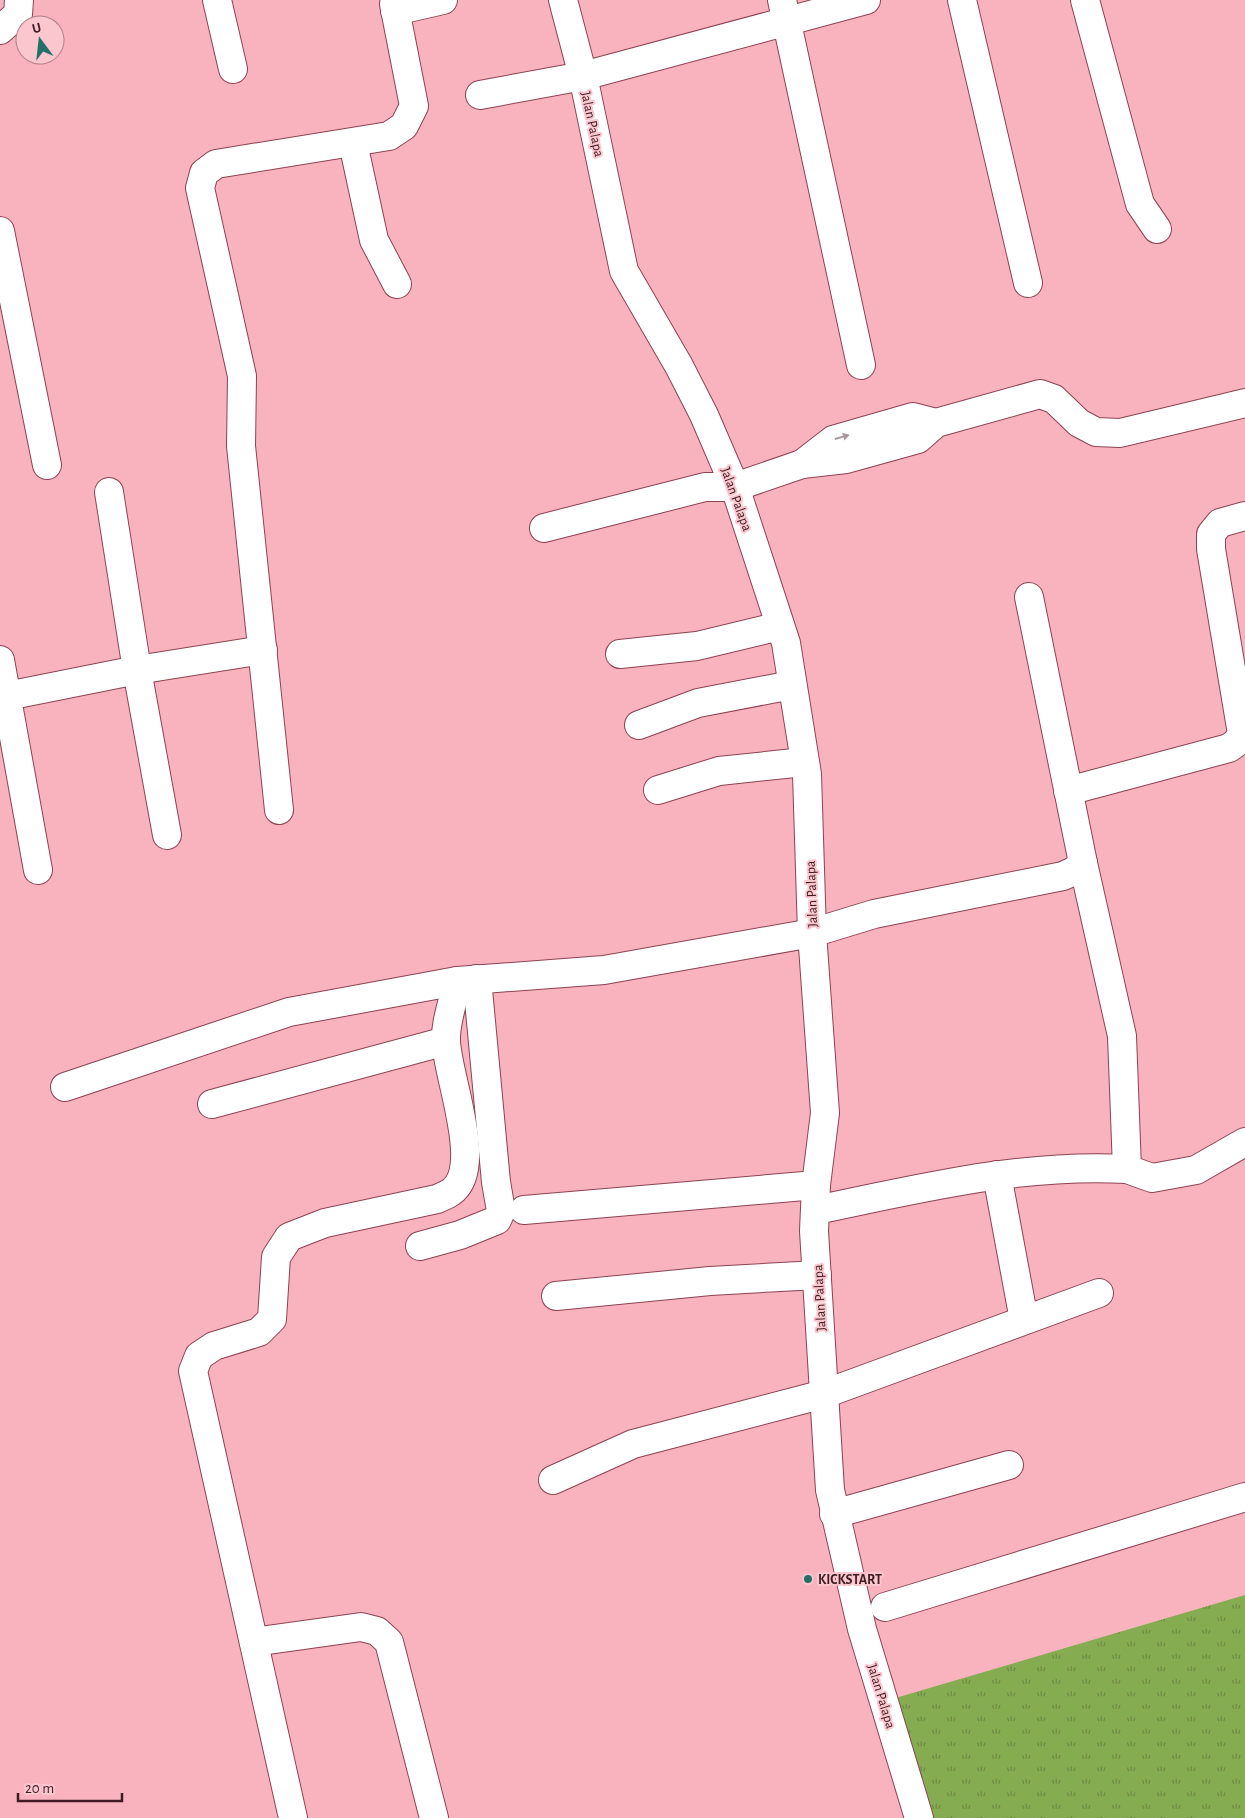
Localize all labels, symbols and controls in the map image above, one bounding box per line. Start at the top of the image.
north arrow [15,15,65,65]
text: U [31,20,43,36]
street label: Jalan Palapa [578,90,606,159]
one-way arrow [835,433,850,441]
street label: Jalan Palapa [718,466,754,534]
street label: Jalan Palapa [804,860,820,928]
street label: Jalan Palapa [811,1264,829,1332]
marker: KICKSTART [802,1573,814,1585]
place label: KICKSTART [818,1573,882,1587]
street label: Jalan Palapa [865,1662,898,1731]
scale bar [18,1770,121,1802]
text: 20 m [25,1781,54,1796]

